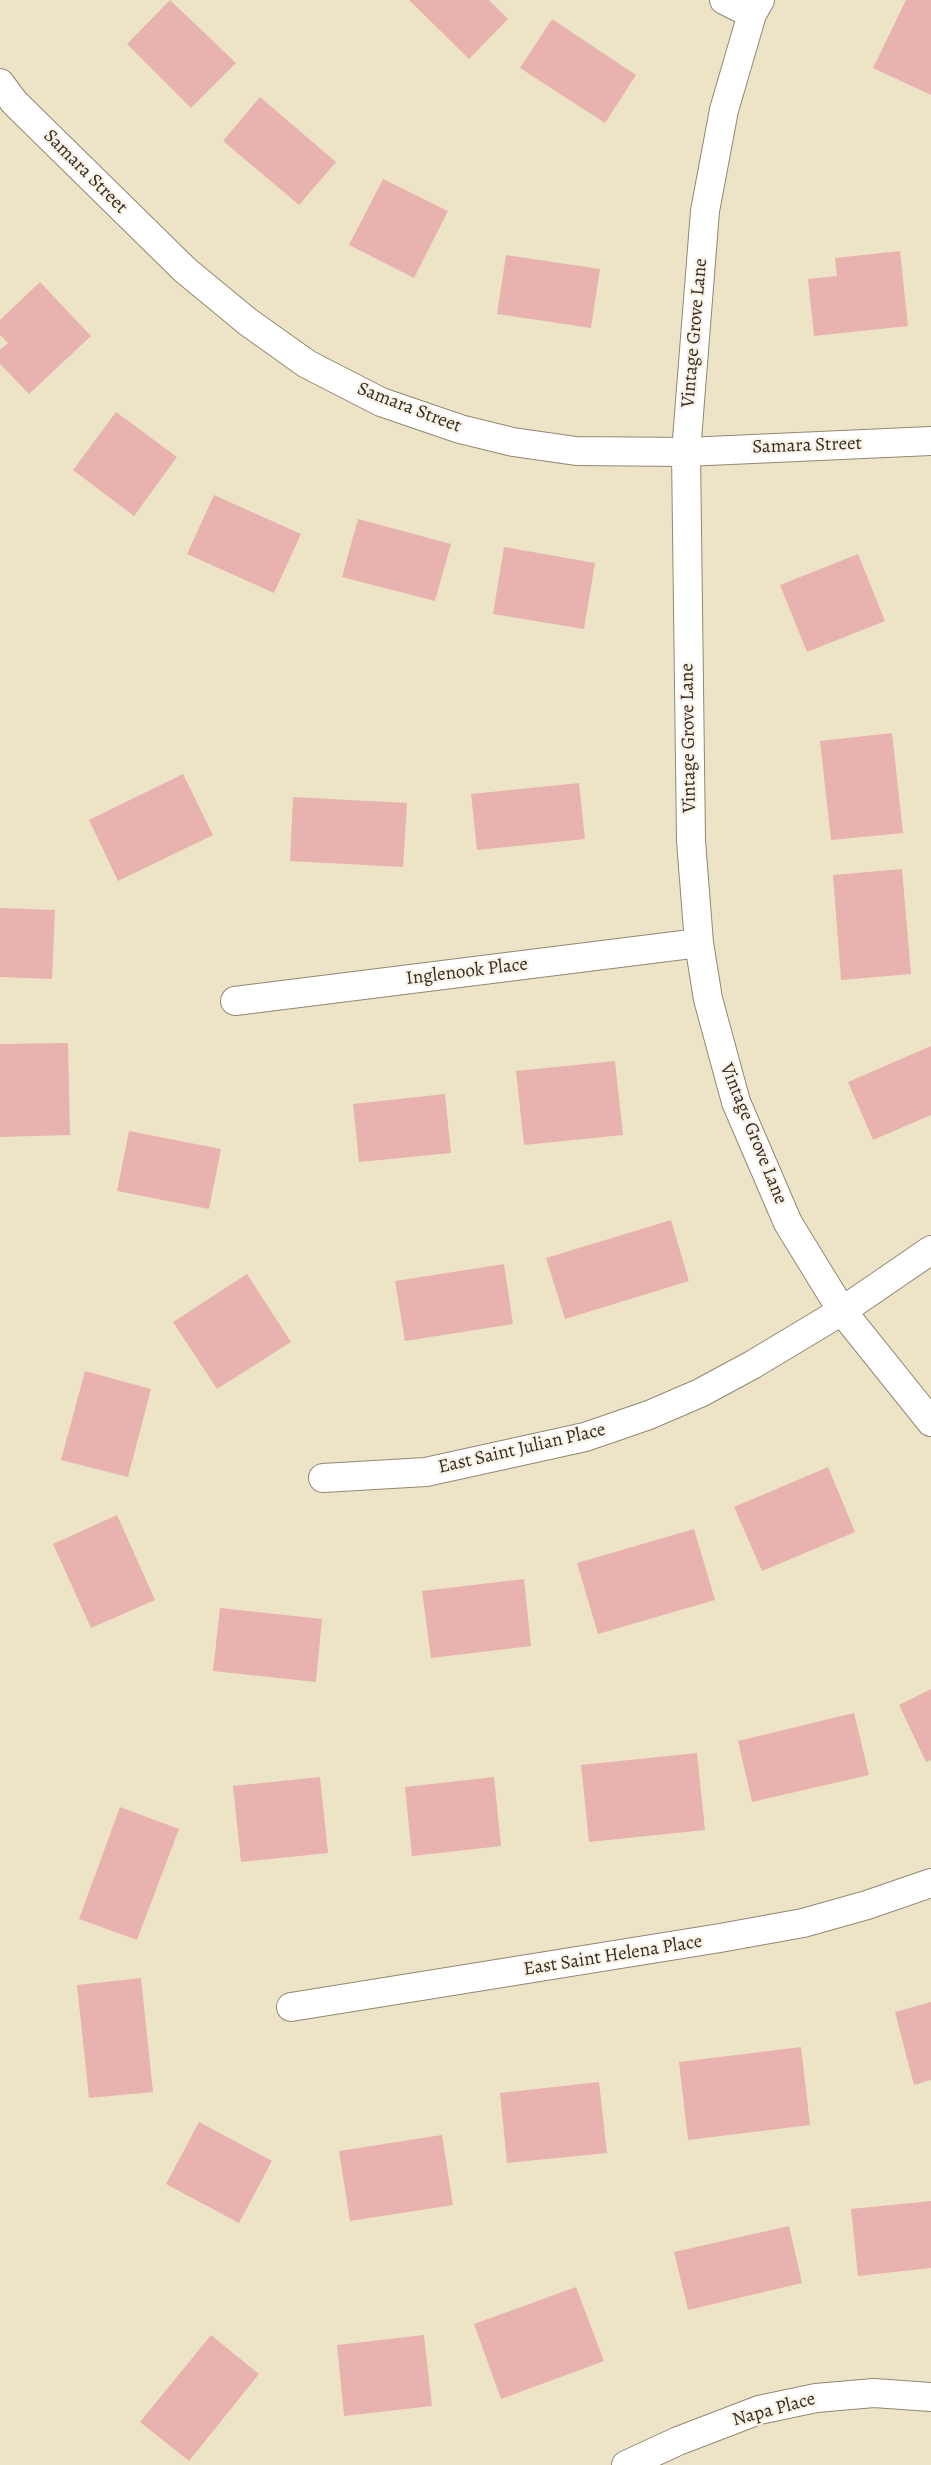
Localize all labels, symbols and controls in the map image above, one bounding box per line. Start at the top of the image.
street label: Samara Street [38,125,132,219]
street label: Vintage Grove Lane [677,257,713,409]
street label: Samara Street [354,378,464,438]
street label: Samara Street [752,433,862,459]
street label: Vintage Grove Lane [676,663,702,813]
street label: Inglenook Place [405,953,529,991]
street label: Vintage Grove Lane [714,1060,792,1208]
street label: East Saint Julian Place [436,1419,608,1479]
street label: East Saint Helena Place [522,1931,704,1981]
street label: Napa Place [730,2388,818,2432]

